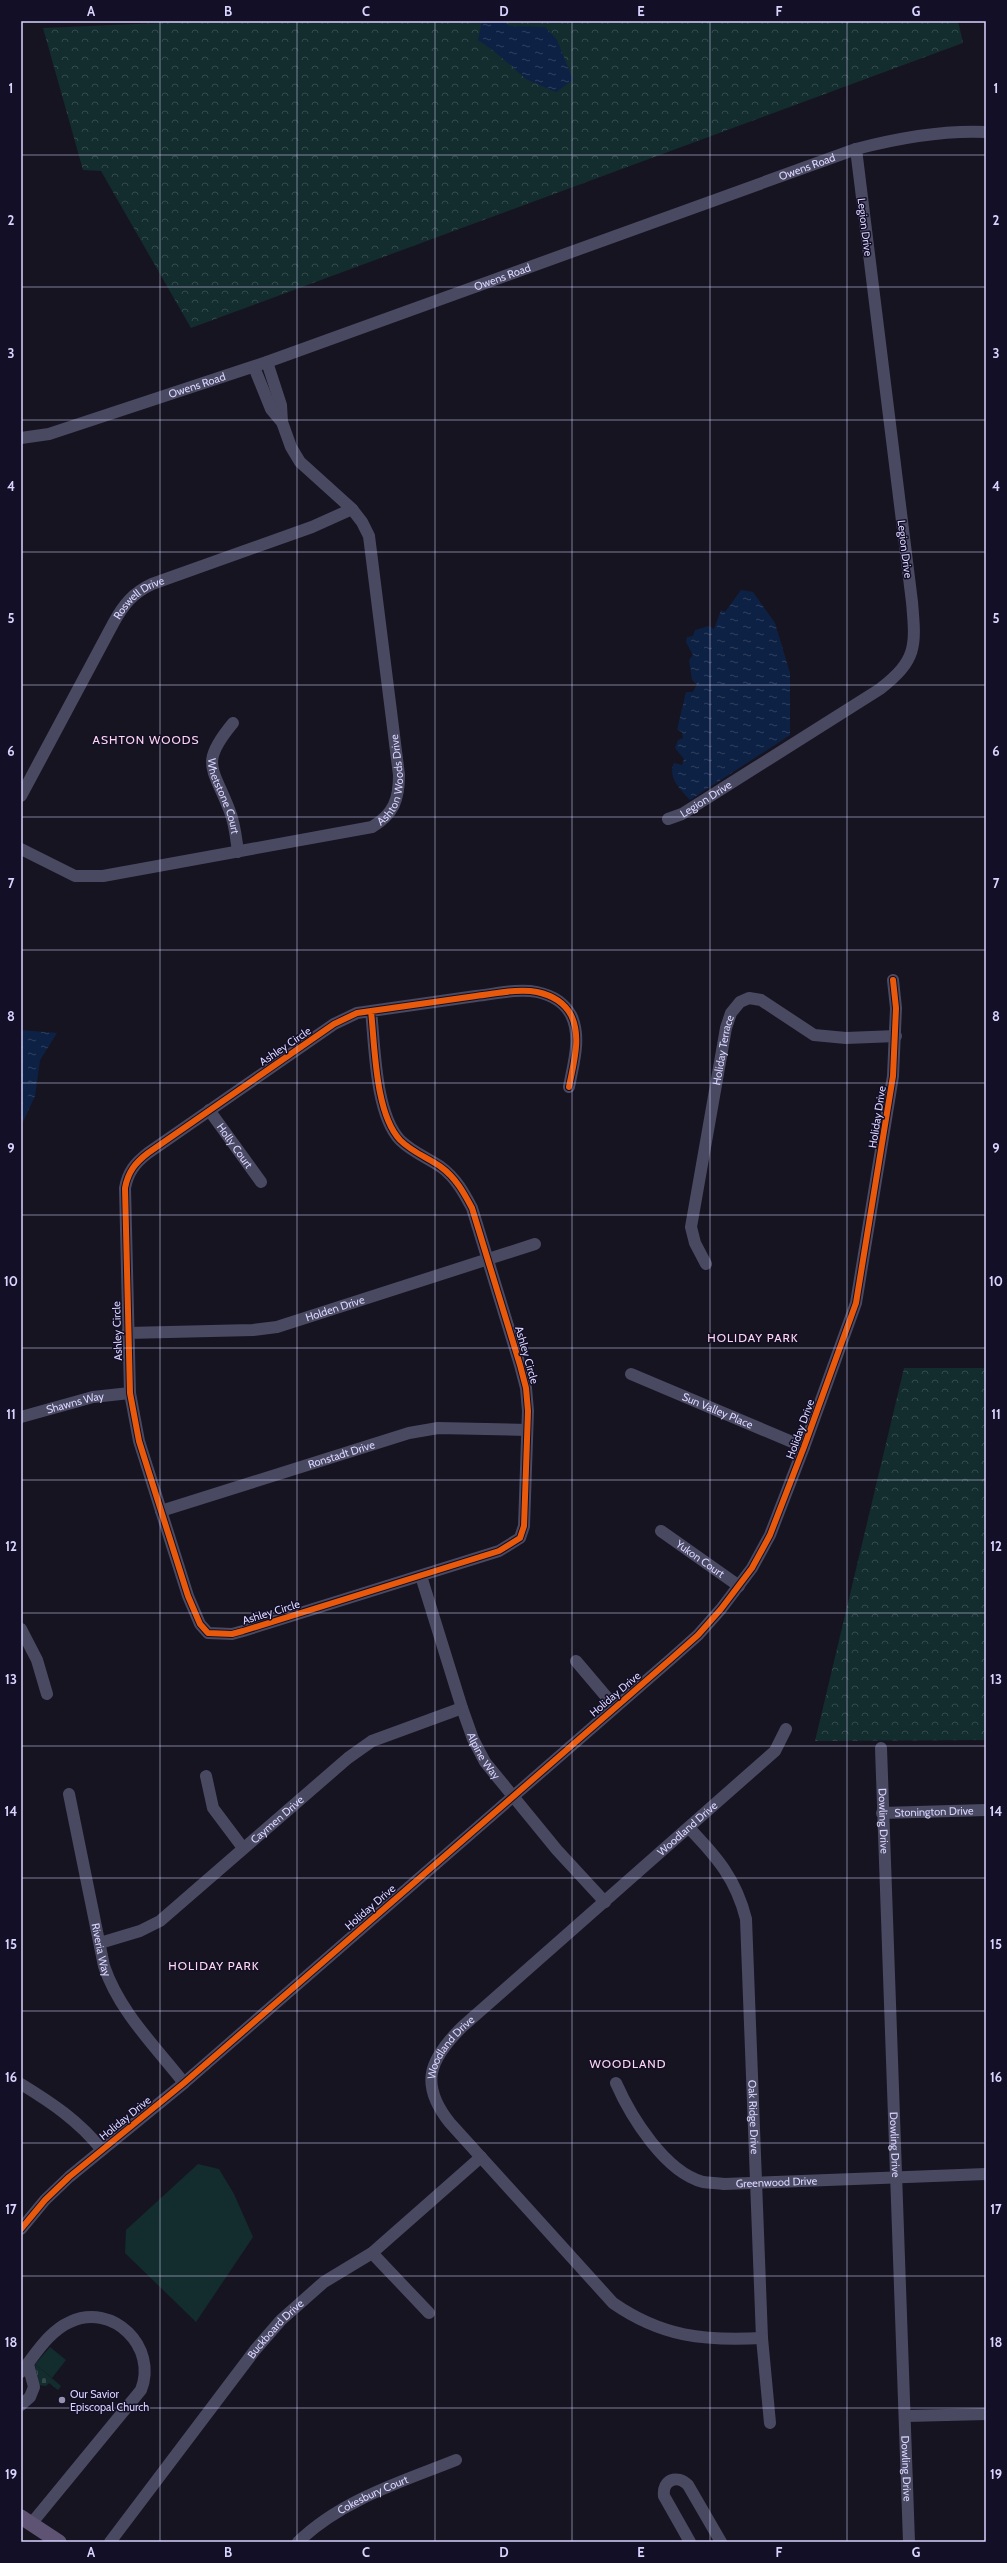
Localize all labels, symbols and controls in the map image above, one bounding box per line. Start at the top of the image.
text: A [87,3,96,19]
text: B [224,3,232,19]
text: C [362,3,370,19]
text: D [499,3,509,19]
text: E [637,3,645,19]
text: F [776,3,783,19]
text: G [912,3,921,19]
text: 1 [9,80,13,96]
text: 1 [994,80,998,96]
street label: Owens Road [777,150,837,183]
street label: Legion Drive [854,197,876,257]
text: 2 [8,212,15,228]
text: 2 [993,212,1000,228]
street label: Owens Road [472,260,532,294]
text: 3 [7,345,15,361]
text: 3 [992,345,1000,361]
street label: Owens Road [167,369,227,401]
text: 4 [7,478,15,494]
text: 4 [992,478,1000,494]
street label: Legion Drive [894,519,916,579]
street label: Roswell Drive [110,573,166,622]
text: 5 [8,610,15,626]
text: 5 [993,610,1000,626]
district label: ASHTON WOODS [93,732,199,747]
street label: Ashton Woods Drive [374,733,406,828]
text: 6 [7,743,15,759]
text: 6 [992,743,1000,759]
street label: Whetstone Court [205,758,243,835]
street label: Legion Drive [677,777,735,821]
text: 7 [8,875,15,891]
text: 7 [993,875,1000,891]
text: 8 [7,1008,15,1024]
text: 8 [992,1008,1000,1024]
street label: Holiday Terrace [709,1013,737,1086]
street label: Ashley Circle [256,1023,314,1068]
street label: Holiday Drive [865,1085,889,1149]
street label: Holly Court [214,1120,256,1171]
text: 9 [7,1140,15,1156]
text: 9 [992,1140,1000,1156]
text: 10 [4,1273,18,1289]
text: 10 [989,1273,1003,1289]
street label: Holden Drive [304,1292,367,1324]
street label: Ashley Circle [109,1301,125,1361]
street label: Ashley Circle [512,1325,542,1386]
district label: HOLIDAY PARK [707,1330,799,1345]
street label: Shawns Way [45,1389,105,1417]
street label: Sun Valley Place [680,1389,756,1432]
street label: Holiday Drive [783,1397,817,1461]
text: 11 [6,1406,16,1422]
text: 11 [991,1406,1001,1422]
street label: Ronstadt Drive [306,1437,377,1471]
street label: Yukon Court [672,1536,728,1581]
text: 12 [5,1538,17,1554]
text: 12 [990,1538,1002,1554]
street label: Ashley Circle [241,1597,302,1627]
street label: Holiday Drive [587,1668,644,1719]
text: 13 [5,1671,17,1687]
text: 13 [990,1671,1002,1687]
street label: Alpine Way [464,1731,504,1782]
street label: Dowling Drive [875,1788,892,1854]
street label: Caymen Drive [247,1792,307,1846]
street label: Woodland Drive [654,1798,720,1859]
text: 14 [5,1803,17,1819]
street label: Stonington Drive [894,1803,974,1820]
text: 14 [990,1803,1002,1819]
street label: Holiday Drive [342,1881,398,1933]
street label: Riveria Way [88,1922,114,1979]
text: 15 [5,1936,17,1952]
text: 15 [990,1936,1002,1952]
district label: HOLIDAY PARK [168,1958,260,1973]
street label: Woodland Drive [424,2012,477,2080]
district label: WOODLAND [589,2056,667,2071]
text: 16 [5,2069,17,2085]
text: 16 [990,2069,1002,2085]
street label: Oak Ridge Drive [745,2080,762,2155]
street label: Holiday Drive [96,2093,154,2143]
street label: Dowling Drive [887,2112,903,2178]
street label: Greenwood Drive [736,2173,818,2191]
text: 17 [5,2201,17,2217]
text: 17 [990,2201,1002,2217]
street label: Buckboard Drive [244,2296,307,2361]
text: 18 [5,2334,17,2350]
text: 18 [990,2334,1002,2350]
place label: Our Savior Episcopal Church [70,2387,149,2414]
marker: Our Savior Episcopal Church [57,2395,67,2405]
street label: Dowling Drive [898,2435,915,2502]
text: 19 [5,2466,17,2482]
text: 19 [990,2466,1002,2482]
street label: Cokesbury Court [335,2472,410,2517]
text: A [87,2544,96,2560]
text: B [224,2544,232,2560]
text: C [362,2544,370,2560]
text: D [499,2544,509,2560]
text: E [637,2544,645,2560]
text: F [776,2544,783,2560]
text: G [912,2544,921,2560]

